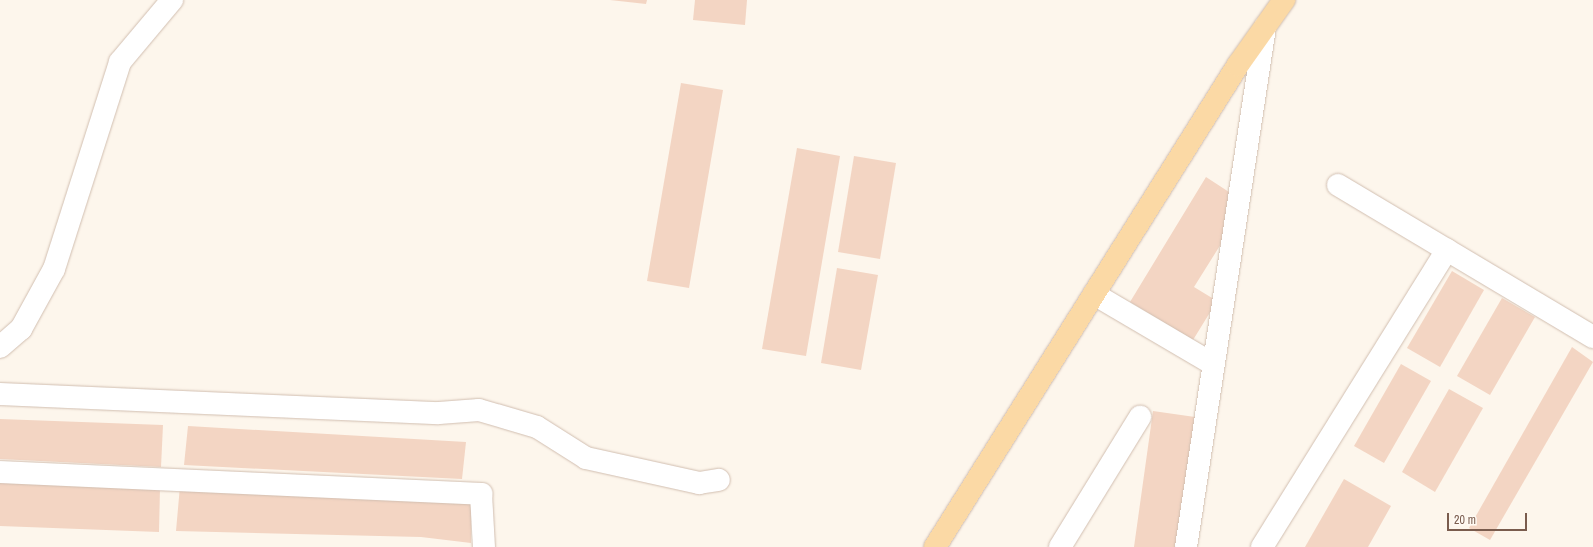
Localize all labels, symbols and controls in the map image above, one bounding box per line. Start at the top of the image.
scale bar [1449,505,1529,531]
text: 20 m [1454,512,1476,528]

